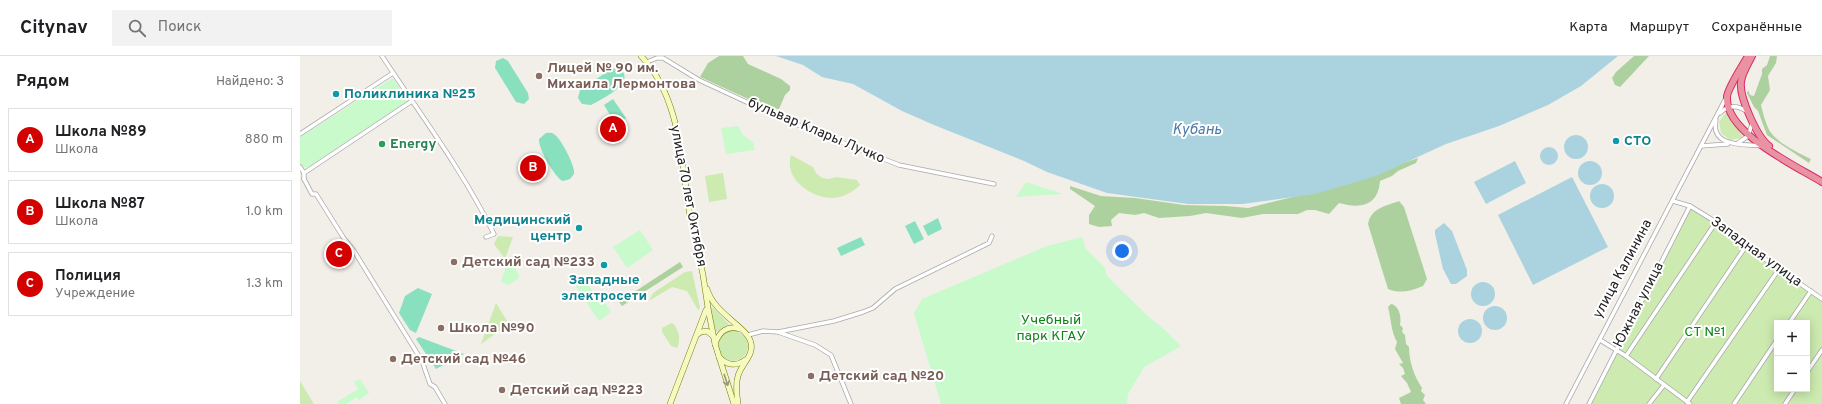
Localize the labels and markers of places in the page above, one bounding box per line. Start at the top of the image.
place label: Лицей № 90 им. Михаила Лермонтова [547,60,696,93]
marker: Лицей № 90 им. Михаила Лермонтова [534,71,544,81]
place label: Поликлиника №25 [344,86,476,103]
marker: Поликлиника №25 [331,89,341,99]
pin: A [600,114,626,144]
place label: СТО [1624,133,1651,150]
place label: Energy [390,136,436,153]
marker: СТО [1611,136,1621,146]
marker: Energy [377,139,387,149]
pin: B [520,153,546,183]
place label: Медицинский центр [474,212,571,245]
marker: Медицинский центр [574,223,584,233]
pin: C [326,239,352,269]
place label: Детский сад №233 [462,254,595,271]
marker: Детский сад №233 [449,257,459,267]
marker: Западные электросети [599,260,609,270]
place label: Западные электросети [561,272,647,305]
place label: Школа №90 [449,320,535,337]
marker: Школа №90 [436,323,446,333]
place label: Детский сад №46 [401,351,526,368]
marker: Детский сад №46 [388,354,398,364]
place label: Детский сад №20 [819,368,944,385]
marker: Детский сад №20 [806,371,816,381]
place label: Детский сад №223 [510,382,643,399]
marker: Детский сад №223 [497,385,507,395]

